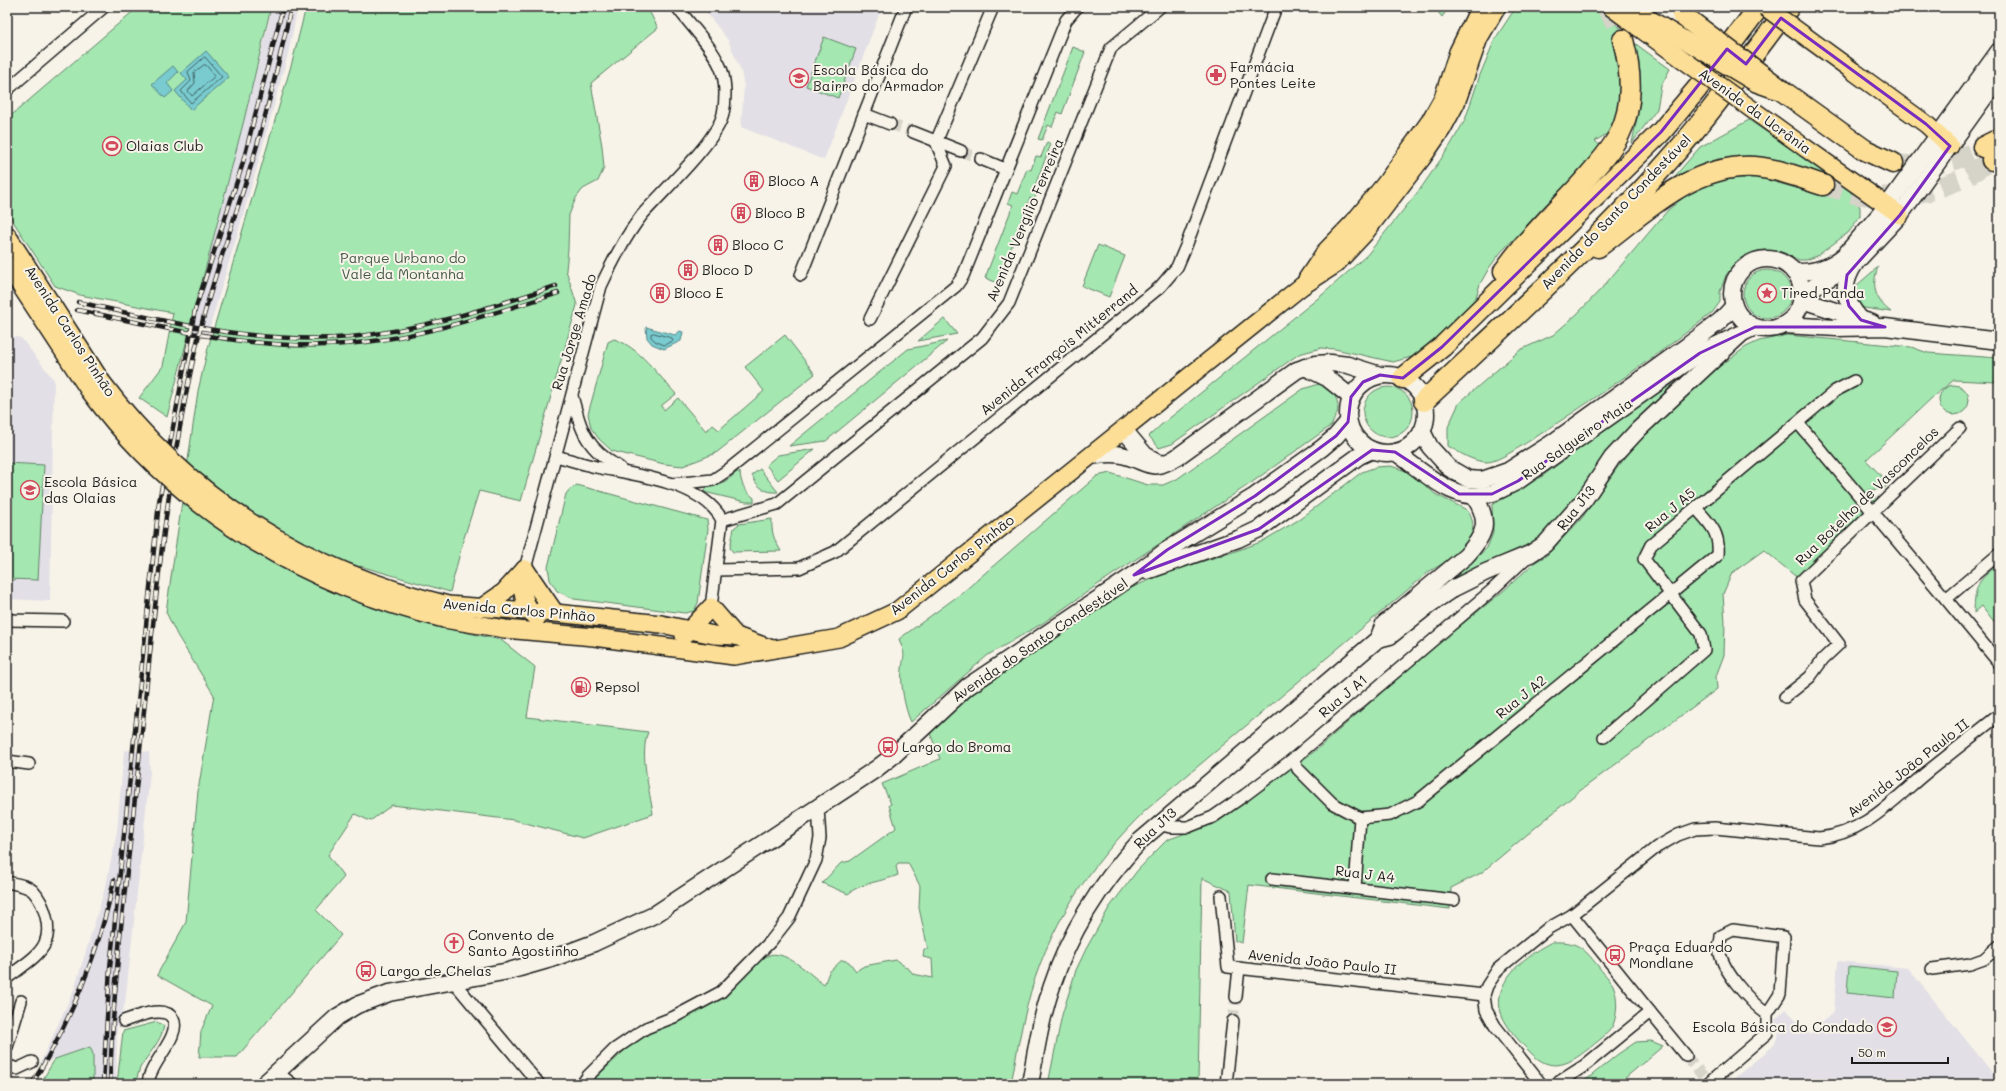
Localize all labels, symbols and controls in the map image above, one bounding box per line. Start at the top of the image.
place label: Farmácia Pontes Leite [1230,57,1316,92]
place label: Escola Básica do Bairro do Armador [813,60,944,95]
street label: Avenida da Ucrânia [1695,63,1815,158]
pharmacy icon: Farmácia Pontes Leite [1205,64,1227,86]
school or university icon: Escola Básica do Bairro do Armador [788,67,810,89]
street label: Avenida do Santo Condestável [1536,130,1695,293]
sports icon: Olaias Club [101,135,123,157]
street label: Avenida Vergílio Ferreira [982,135,1068,304]
place label: Olaias Club [126,136,204,155]
building icon: Bloco A [743,170,765,192]
place label: Bloco A [768,171,819,190]
building icon: Bloco B [730,202,752,224]
place label: Bloco B [755,203,805,222]
building icon: Bloco C [707,234,729,256]
place label: Bloco C [732,235,784,254]
park label: Parque Urbano do Vale da Montanha [340,248,466,283]
building icon: Bloco D [677,259,699,281]
place label: Bloco D [702,260,753,279]
street label: Avenida Carlos Pinhão [21,261,120,400]
street label: Rua Jorge Amado [547,271,600,392]
street label: Avenida François Mitterrand [976,280,1142,419]
building icon: Bloco E [649,282,671,304]
place icon: Tired Panda [1756,282,1778,304]
place label: Bloco E [674,283,724,302]
place label: Tired Panda [1781,283,1865,302]
street label: Rua Salgueiro Maia [1517,393,1636,484]
street label: Rua Botelho de Vasconcelos [1791,422,1942,569]
place label: Escola Básica das Olaias [44,472,138,507]
school or university icon: Escola Básica das Olaias [19,479,41,501]
street label: Rua J13 [1552,481,1599,534]
street label: Rua J A5 [1641,483,1699,536]
street label: Avenida Carlos Pinhão [886,510,1018,619]
street label: Avenida do Santo Condestável [948,573,1131,706]
street label: Avenida Carlos Pinhão [442,593,596,626]
street label: Rua J A1 [1314,670,1371,722]
street label: Rua J A2 [1492,671,1550,723]
fuel station icon: Repsol [570,676,592,698]
place label: Repsol [595,677,640,696]
street label: Avenida João Paulo II [1843,714,1972,821]
bus stop icon: Largo do Broma [877,736,899,758]
place label: Largo do Broma [902,737,1012,756]
street label: Rua J13 [1129,803,1180,852]
street label: Rua J A4 [1334,860,1397,887]
place label: Convento de Santo Agostinho [468,925,579,960]
church icon: Convento de Santo Agostinho [443,932,465,954]
place label: Praça Eduardo Mondlane [1629,937,1732,972]
street label: Avenida João Paulo II [1247,944,1397,979]
bus stop icon: Praça Eduardo Mondlane [1604,944,1626,966]
bus stop icon: Largo de Chelas [355,960,377,982]
place label: Largo de Chelas [380,961,492,980]
school or university icon: Escola Básica do Condado [1876,1016,1898,1038]
place label: Escola Básica do Condado [1692,1017,1873,1036]
scale bar [1852,1039,1948,1065]
text: 50 m [1858,1044,1886,1060]

